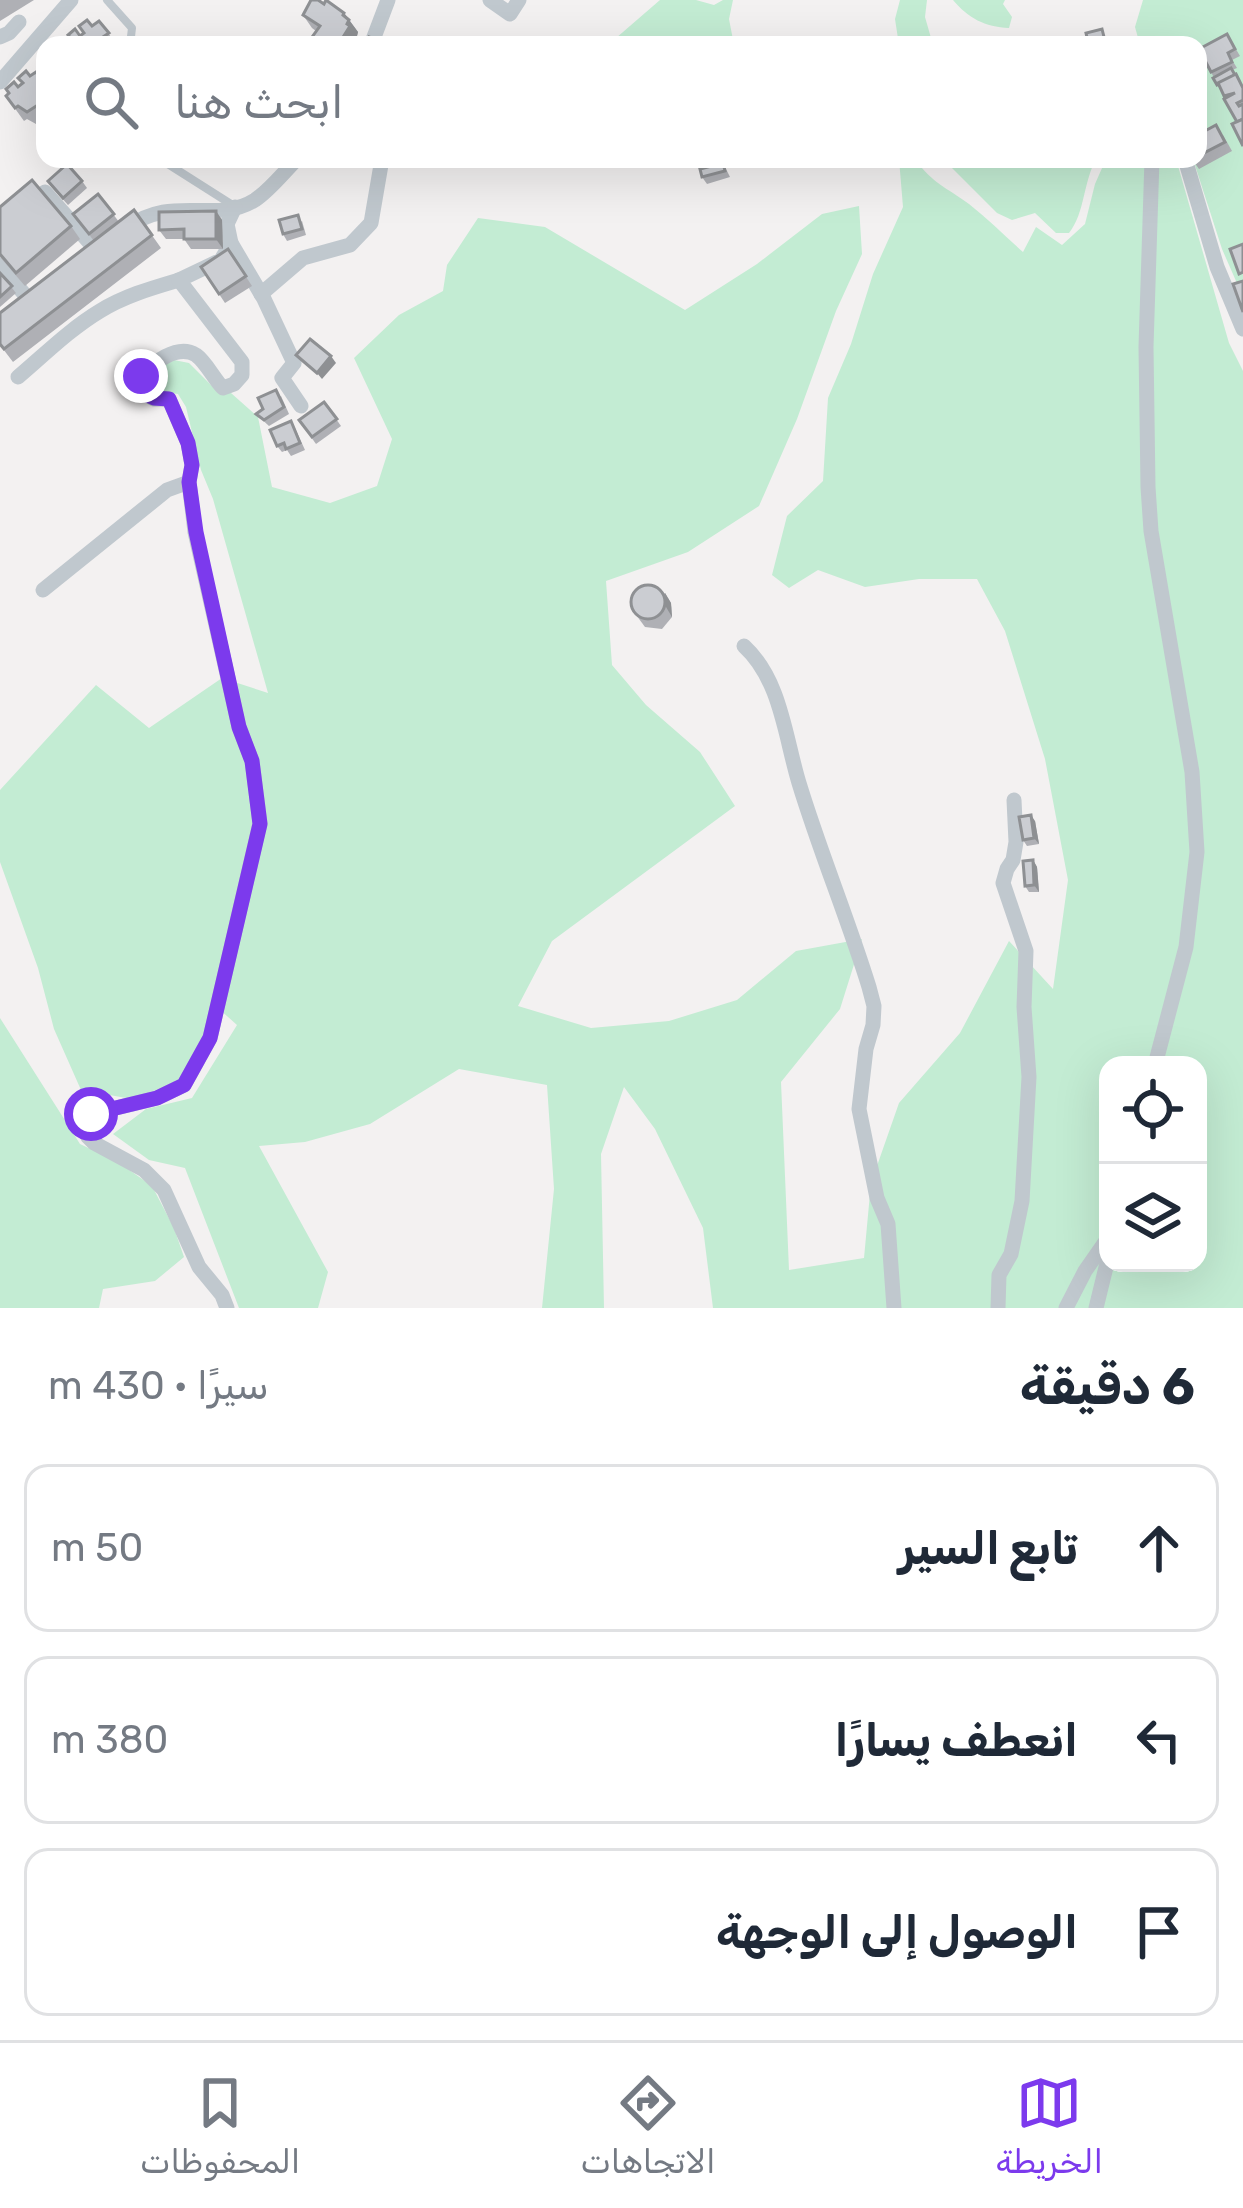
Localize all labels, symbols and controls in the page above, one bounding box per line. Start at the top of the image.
search box [36,36,1207,168]
icon: search [78,69,144,135]
text: ابحث هنا [174,76,344,129]
route end [114,349,168,403]
map controls [1099,1056,1207,1272]
button: locate [1099,1056,1207,1164]
route start [64,1087,118,1141]
button: layers [1099,1164,1207,1272]
text: 6 دقيقة [1020,1356,1195,1417]
text: سيرًا · 430 m [48,1363,269,1409]
icon: ahead [1126,1515,1192,1581]
text: تابع السير [898,1522,1078,1575]
text: 50 m [51,1525,143,1571]
icon: left [1126,1707,1192,1773]
text: انعطف يسارًا [834,1714,1078,1767]
text: 380 m [51,1717,168,1763]
icon: arrive [1126,1899,1192,1965]
text: الوصول إلى الوجهة [716,1906,1078,1959]
tab: المحفوظات [140,2070,300,2181]
tab: الاتجاهات [580,2070,716,2181]
tab: الخريطة [996,2070,1103,2181]

